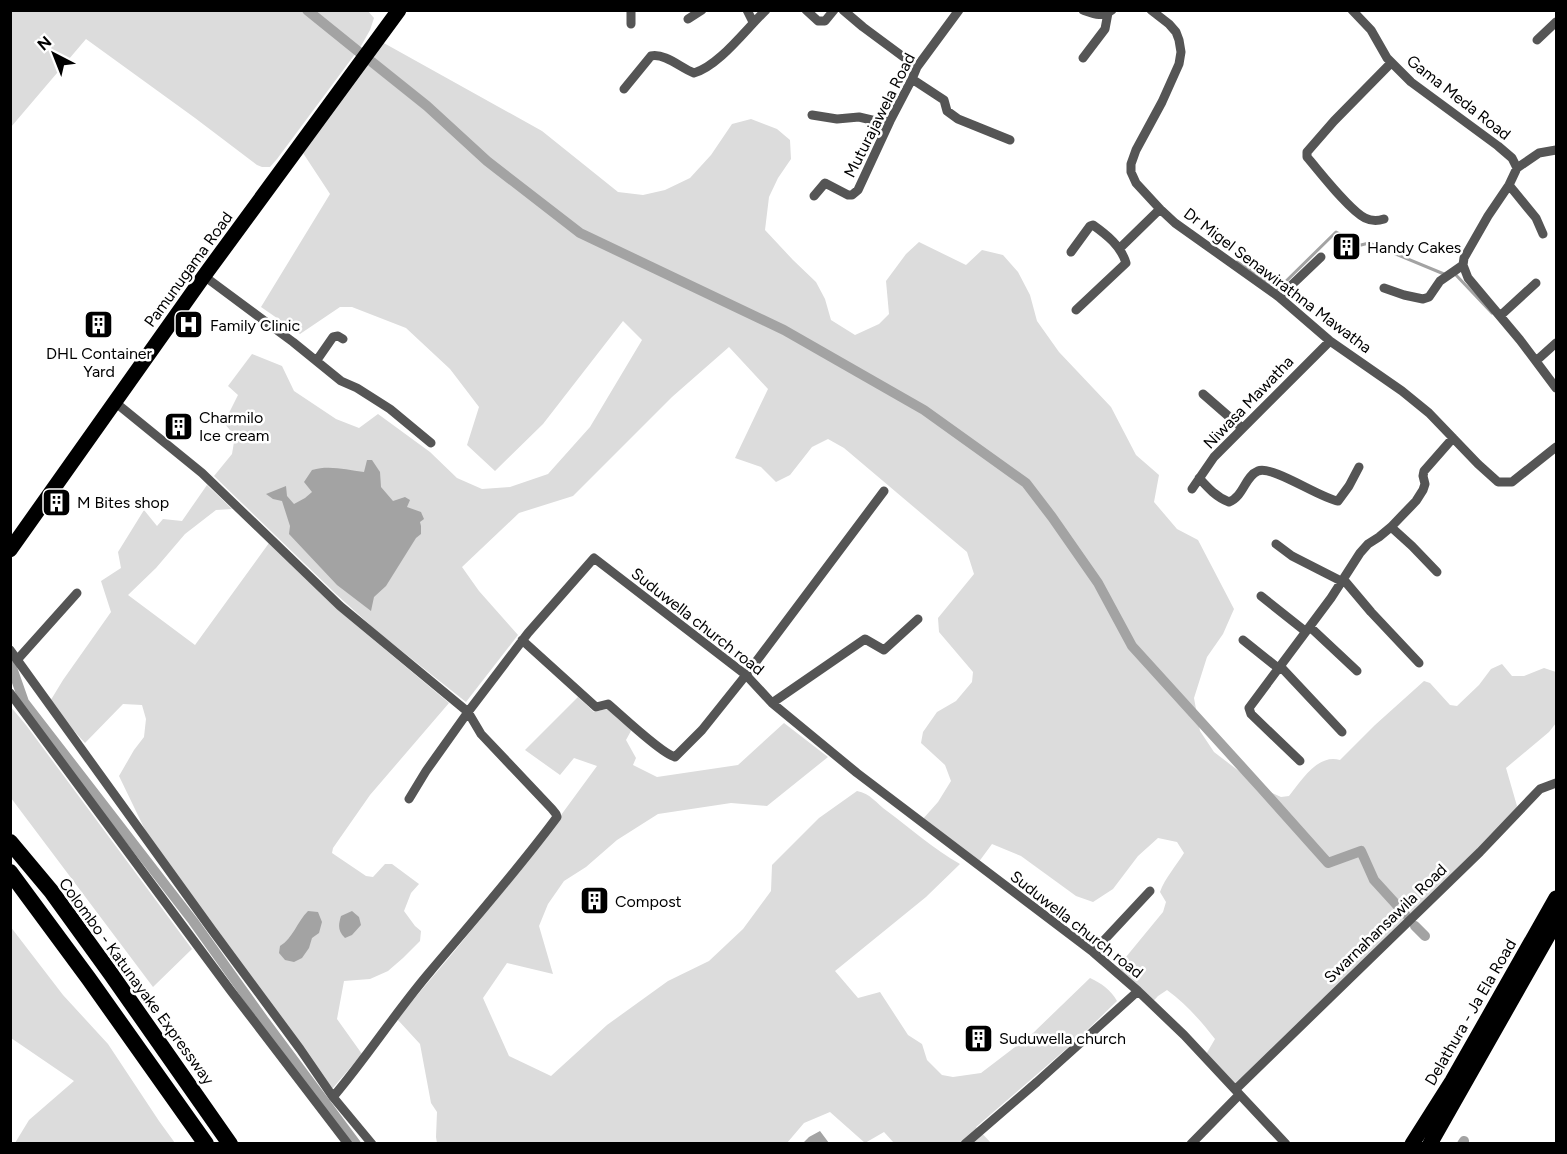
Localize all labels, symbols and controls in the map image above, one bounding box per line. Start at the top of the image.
north arrow [24,24,84,84]
text: N [33,32,55,54]
street label: Muturajawela Road [840,50,919,181]
street label: Gama Meda Road [1403,51,1514,144]
street label: Dr Migel Senawirathna Mawatha [1180,204,1375,357]
street label: Pamunugama Road [140,208,237,331]
building icon: Handy Cakes [1330,231,1362,263]
place label: Handy Cakes [1367,238,1461,257]
building icon: DHL Container Yard [83,309,115,341]
hospital icon: Family Clinic [173,309,205,341]
place label: Family Clinic [210,316,300,335]
place label: DHL Container Yard [46,344,153,381]
street label: Niwasa Mawatha [1199,352,1297,453]
place label: Charmilo Ice cream [199,408,269,445]
building icon: Charmilo Ice cream [162,410,194,442]
building icon: M Bites shop [40,486,72,518]
place label: M Bites shop [77,493,169,512]
street label: Suduwella church road [628,564,768,679]
street label: Swarnahansawila Road [1320,860,1451,987]
street label: Suduwella church road [1007,867,1147,982]
street label: Colombo - Katunayake Expressway [55,874,218,1089]
building icon: Compost [578,885,610,917]
place label: Compost [615,892,682,911]
street label: Delathura - Ja Ela Road [1421,936,1520,1089]
building icon: Suduwella church [962,1022,994,1054]
place label: Suduwella church [999,1029,1126,1048]

